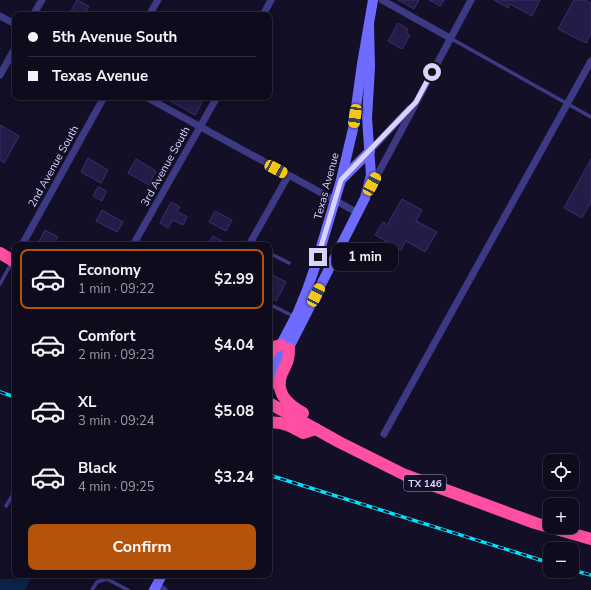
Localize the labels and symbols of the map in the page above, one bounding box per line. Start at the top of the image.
route start [423,63,441,81]
car [347,103,363,129]
street label: 2nd Avenue South [25,123,82,210]
street label: 3rd Avenue South [137,124,194,209]
street label: Texas Avenue [310,151,343,221]
car [263,158,289,180]
car [361,171,383,197]
callout: 1 min [332,243,398,271]
route end [309,248,327,266]
car [305,282,327,308]
road number: TX 146 [404,475,446,491]

